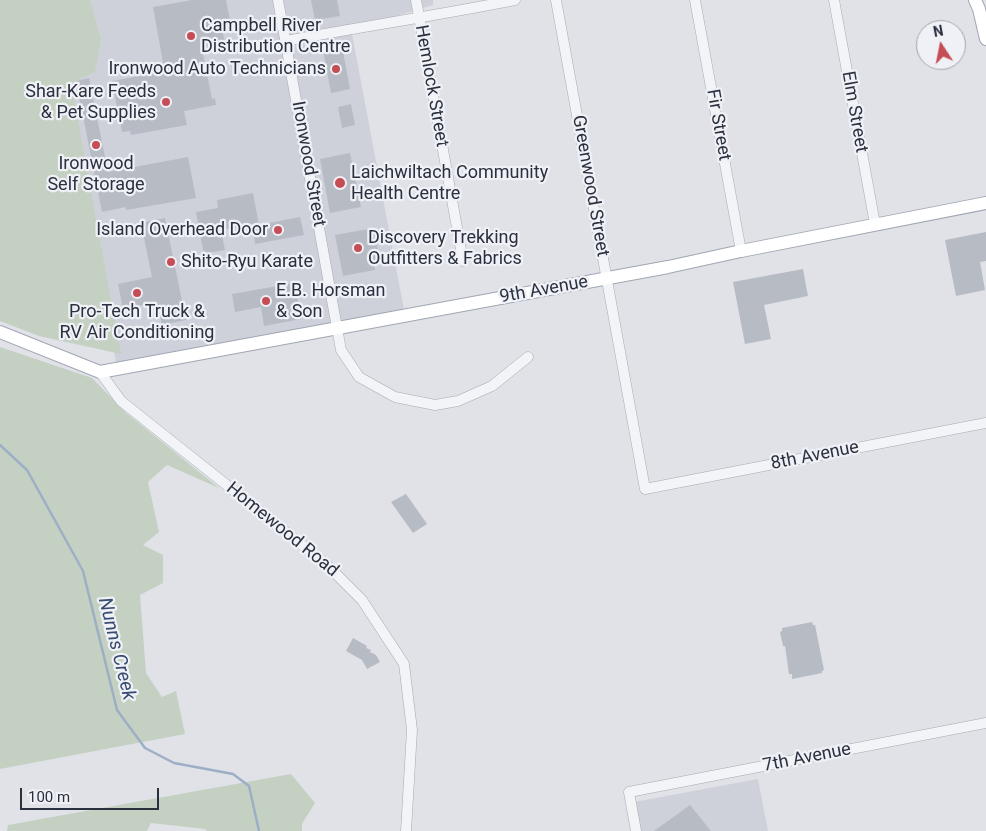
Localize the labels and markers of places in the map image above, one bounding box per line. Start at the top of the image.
place label: Campbell River Distribution Centre [201,15,350,58]
marker: Campbell River Distribution Centre [185,30,197,42]
place label: Ironwood Auto Technicians [108,58,326,80]
marker: Ironwood Auto Technicians [330,63,342,75]
place label: Shar-Kare Feeds & Pet Supplies [25,81,156,124]
marker: Shar-Kare Feeds & Pet Supplies [160,96,172,108]
marker: Ironwood Self Storage [90,139,102,151]
place label: Ironwood Self Storage [47,153,145,195]
place label: Laichwiltach Community Health Centre [351,162,548,204]
marker: Laichwiltach Community Health Centre [333,176,347,190]
place label: Island Overhead Door [96,219,268,241]
marker: Island Overhead Door [272,224,284,236]
place label: Discovery Trekking Outfitters & Fabrics [368,227,522,270]
marker: Discovery Trekking Outfitters & Fabrics [352,242,364,254]
place label: Shito-Ryu Karate [181,251,313,273]
marker: Shito-Ryu Karate [165,256,177,268]
place label: E.B. Horsman & Son [276,280,385,322]
marker: Pro-Tech Truck & RV Air Conditioning [131,287,143,299]
marker: E.B. Horsman & Son [260,295,272,307]
place label: Pro-Tech Truck & RV Air Conditioning [60,301,214,344]

